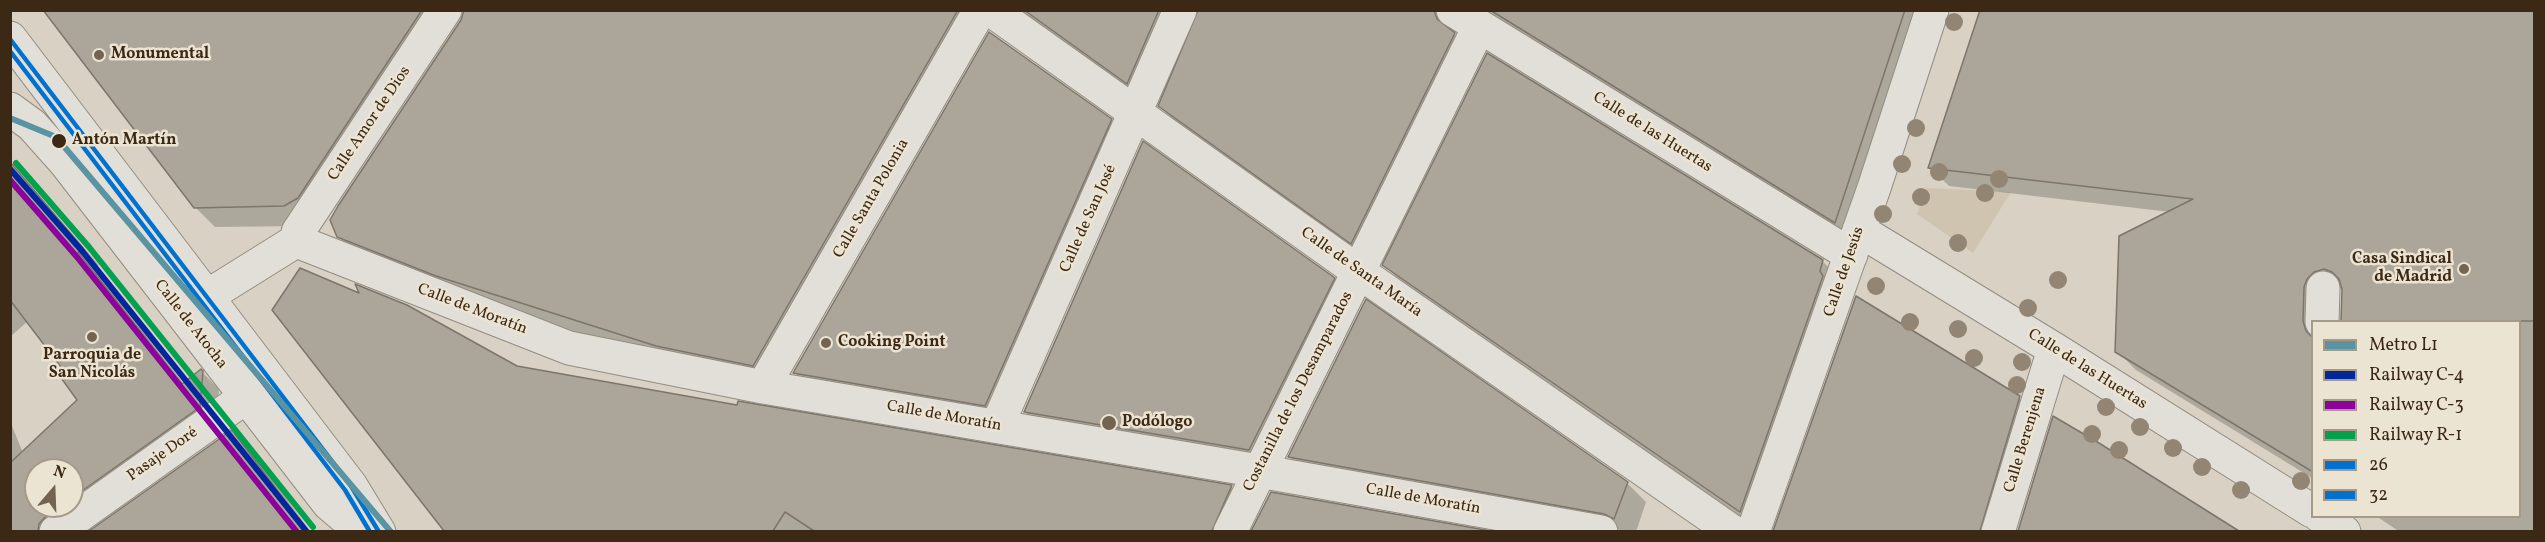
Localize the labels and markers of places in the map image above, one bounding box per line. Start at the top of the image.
place label: Monumental [111,45,209,65]
marker: Monumental [92,48,106,62]
place label: Antón Martín [72,131,176,151]
marker: Antón Martín [50,132,68,150]
place label: Casa Sindical de Madrid [2352,250,2452,288]
marker: Casa Sindical de Madrid [2457,262,2471,276]
marker: Parroquia de San Nicolás [85,330,99,344]
place label: Cooking Point [838,333,945,353]
marker: Cooking Point [819,336,833,350]
place label: Parroquia de San Nicolás [43,346,141,384]
place label: Podólogo [1122,413,1192,433]
marker: Podólogo [1100,414,1118,432]

